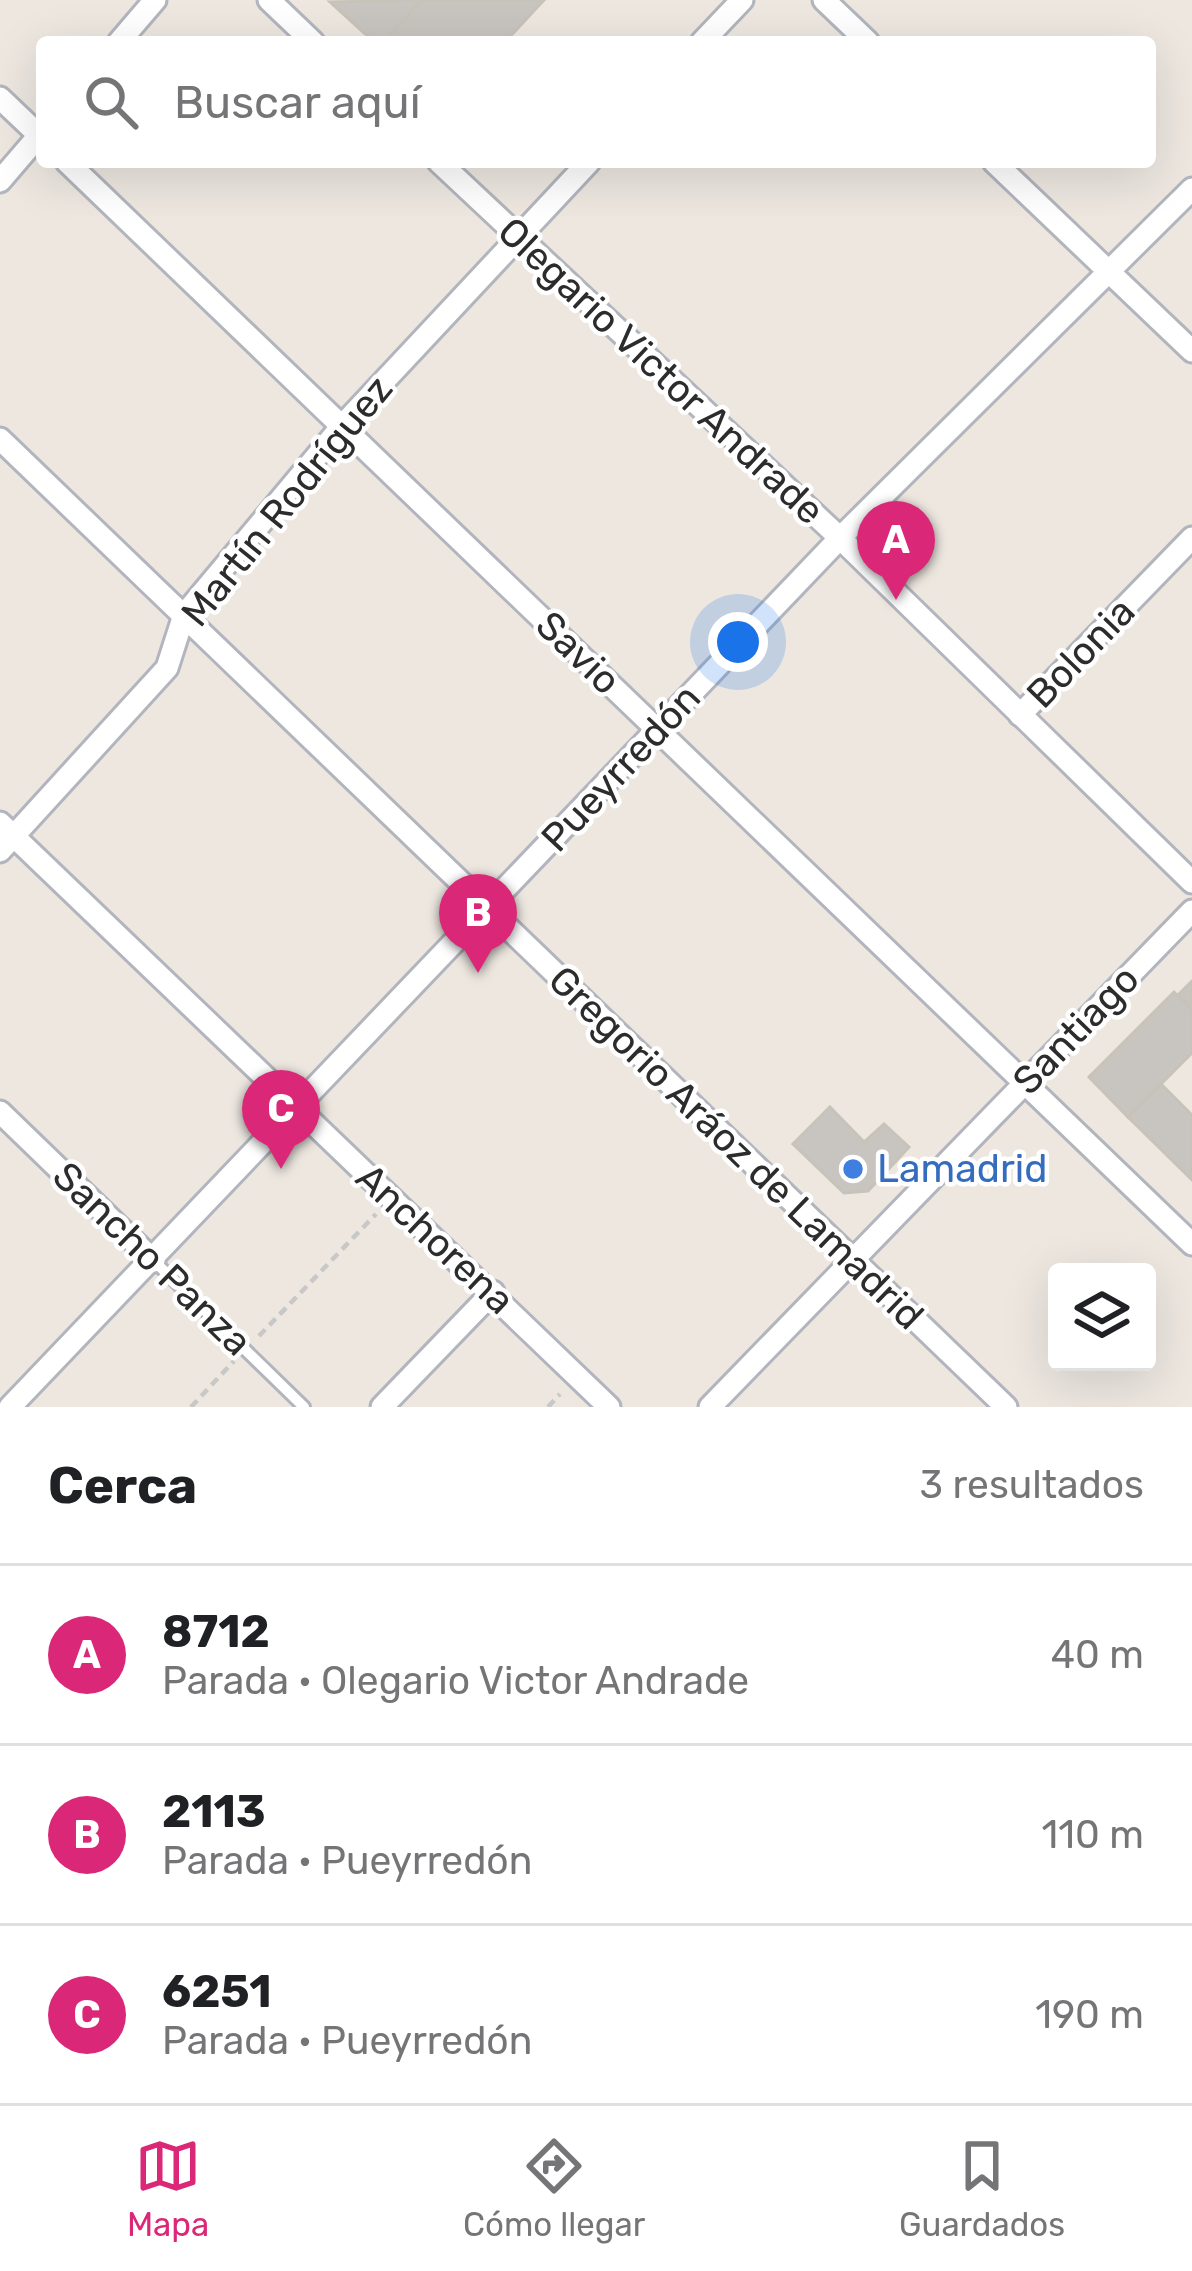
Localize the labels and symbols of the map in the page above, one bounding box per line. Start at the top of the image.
street label: Olegario Victor Andrade [489,208,833,534]
street label: Martín Rodríguez [172,367,402,635]
pin: A [857,501,935,600]
street label: Bolonia [1018,589,1144,717]
street label: Savio [526,602,630,704]
your location [708,612,768,672]
street label: Pueyrredón [532,675,710,861]
pin: B [439,874,517,973]
street label: Santiago [1004,956,1148,1104]
street label: Gregorio Aráoz de Lamadrid [539,957,933,1339]
pin: C [242,1070,320,1169]
place label: Lamadrid [877,1146,1047,1192]
street label: Sancho Panza [43,1153,261,1365]
street label: Anchorena [347,1154,523,1324]
marker: Lamadrid [840,1156,866,1182]

